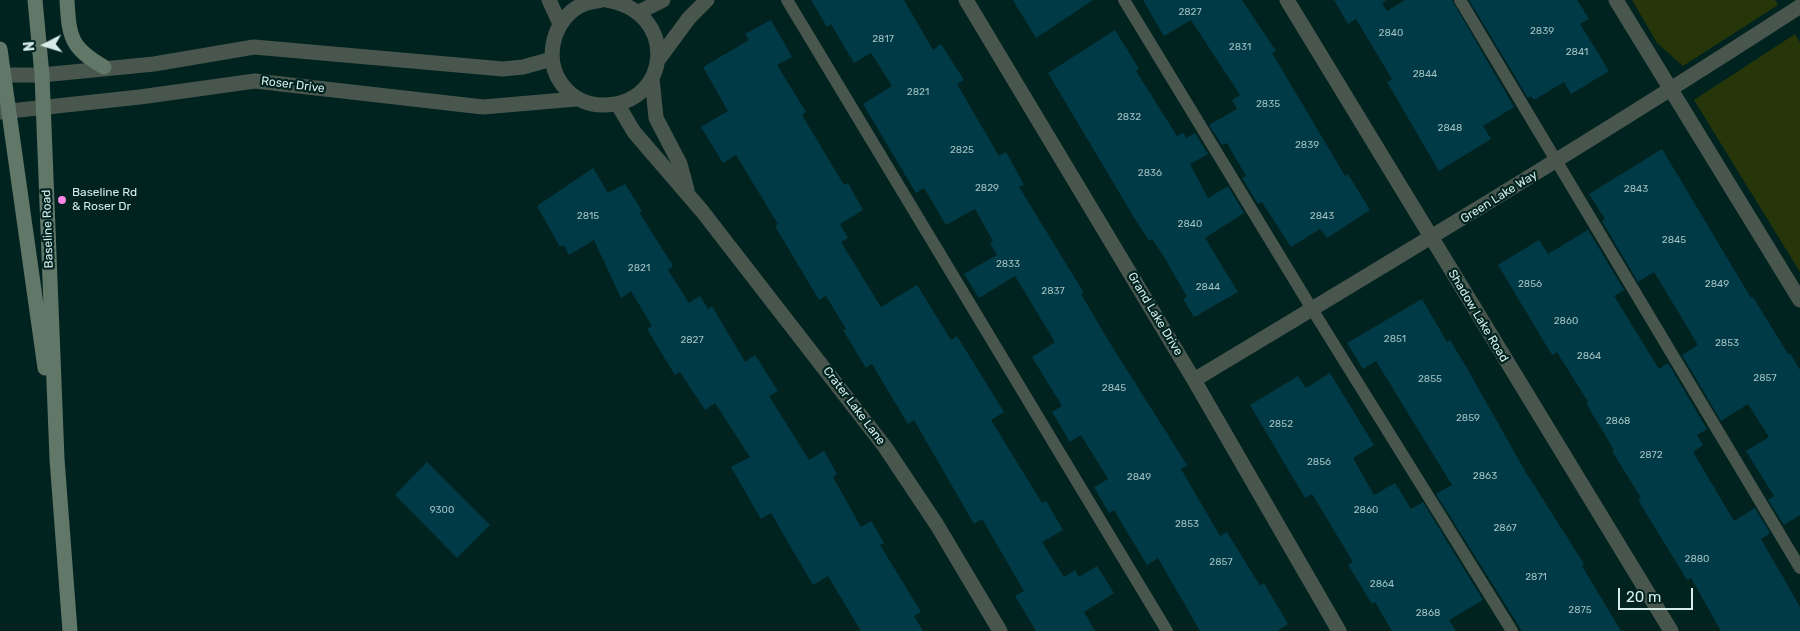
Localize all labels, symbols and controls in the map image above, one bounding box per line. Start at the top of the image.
house number: 2827 [1178,6,1202,18]
north arrow [20,20,70,70]
house number: 2839 [1530,25,1554,37]
house number: 2840 [1379,27,1403,39]
house number: 2817 [872,33,894,45]
text: N [21,41,38,52]
house number: 2831 [1229,41,1251,53]
house number: 2841 [1566,46,1588,58]
house number: 2844 [1413,68,1437,80]
street label: Roser Drive [260,74,326,96]
house number: 2821 [907,86,929,98]
house number: 2835 [1256,98,1280,110]
house number: 2832 [1117,111,1141,123]
house number: 2848 [1438,122,1462,134]
house number: 2839 [1295,139,1319,151]
house number: 2825 [950,144,974,156]
house number: 2836 [1138,167,1162,179]
street label: Green Lake Way [1458,168,1540,226]
house number: 2829 [975,182,999,194]
house number: 2843 [1624,183,1648,195]
place label: Baseline Rd & Roser Dr [72,186,137,214]
street label: Baseline Road [39,189,57,269]
marker: Baseline Rd & Roser Dr [56,194,68,206]
house number: 2815 [577,210,599,222]
house number: 2843 [1310,210,1334,222]
house number: 2840 [1178,218,1202,230]
house number: 2845 [1662,234,1686,246]
house number: 2833 [996,258,1020,270]
house number: 2821 [628,262,650,274]
street label: Shadow Lake Road [1445,267,1511,365]
street label: Grand Lake Drive [1125,270,1185,358]
house number: 2856 [1518,278,1542,290]
house number: 2849 [1705,278,1729,290]
house number: 2844 [1196,281,1220,293]
house number: 2837 [1041,285,1065,297]
house number: 2860 [1554,315,1578,327]
house number: 2851 [1384,333,1406,345]
house number: 2827 [680,334,704,346]
house number: 2853 [1715,337,1739,349]
house number: 2864 [1577,350,1601,362]
street label: Crater Lake Lane [820,364,888,448]
house number: 2857 [1753,372,1777,384]
house number: 2855 [1418,373,1442,385]
house number: 2845 [1102,382,1126,394]
house number: 2859 [1456,412,1480,424]
house number: 2868 [1606,415,1630,427]
house number: 2852 [1269,418,1293,430]
house number: 2872 [1639,449,1663,461]
house number: 2856 [1307,456,1331,468]
house number: 2863 [1473,470,1497,482]
house number: 2849 [1127,471,1151,483]
house number: 9300 [430,504,454,516]
house number: 2860 [1354,504,1378,516]
house number: 2853 [1175,518,1199,530]
house number: 2867 [1493,522,1517,534]
house number: 2880 [1685,553,1709,565]
house number: 2857 [1209,556,1233,568]
house number: 2871 [1525,571,1547,583]
house number: 2864 [1370,578,1394,590]
scale bar [1620,578,1695,610]
text: 20 m [1626,588,1661,606]
house number: 2875 [1568,604,1592,616]
house number: 2868 [1416,607,1440,619]

